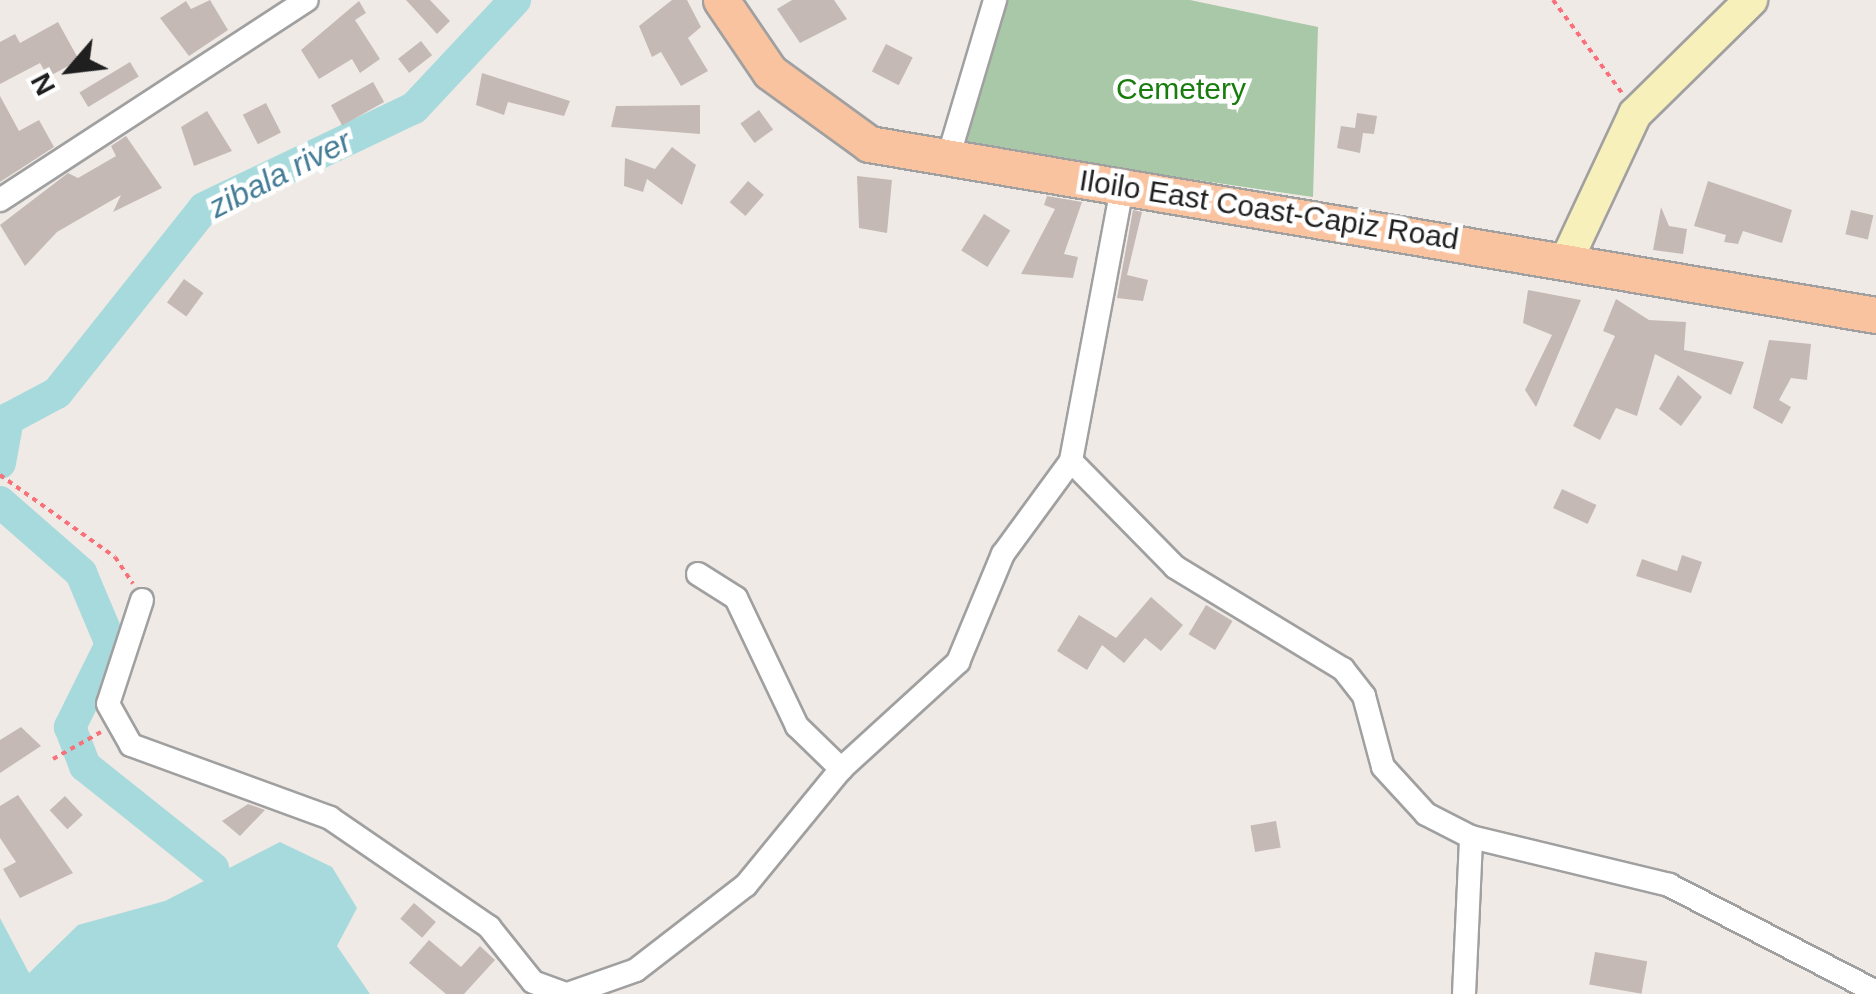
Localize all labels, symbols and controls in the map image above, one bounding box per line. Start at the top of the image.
north arrow [20,20,120,120]
text: N [25,68,62,101]
park label: Cemetery [1116,71,1246,107]
water label: zibala river [202,122,358,226]
street label: Iloilo East Coast-Capiz Road [1077,162,1461,258]

